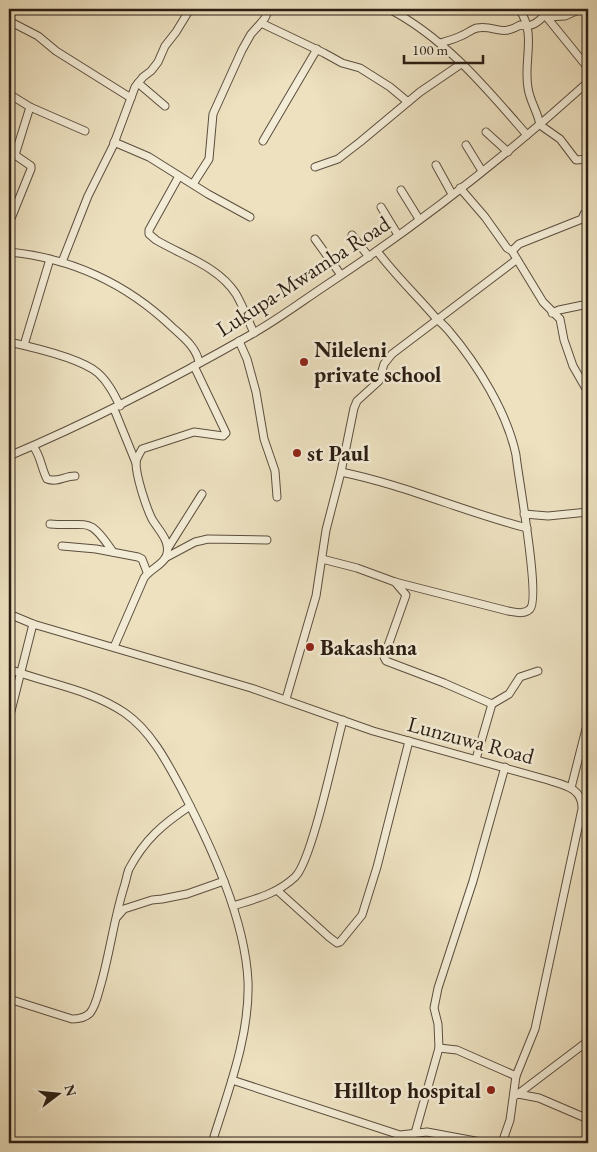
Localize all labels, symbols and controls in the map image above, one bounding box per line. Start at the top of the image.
scale bar [404,32,483,64]
text: 100 m [412,40,449,59]
street label: Lukupa-Mwamba Road [210,208,396,343]
place label: Nileleni private school [314,335,441,389]
marker: Nileleni private school [298,356,310,368]
place label: st Paul [307,439,369,468]
marker: st Paul [291,447,303,459]
place label: Bakashana [320,633,417,662]
marker: Bakashana [304,641,316,653]
street label: Lunzuwa Road [404,709,538,771]
north arrow [32,1070,82,1120]
place label: Hilltop hospital [334,1076,481,1105]
text: N [60,1082,81,1099]
marker: Hilltop hospital [485,1084,497,1096]

